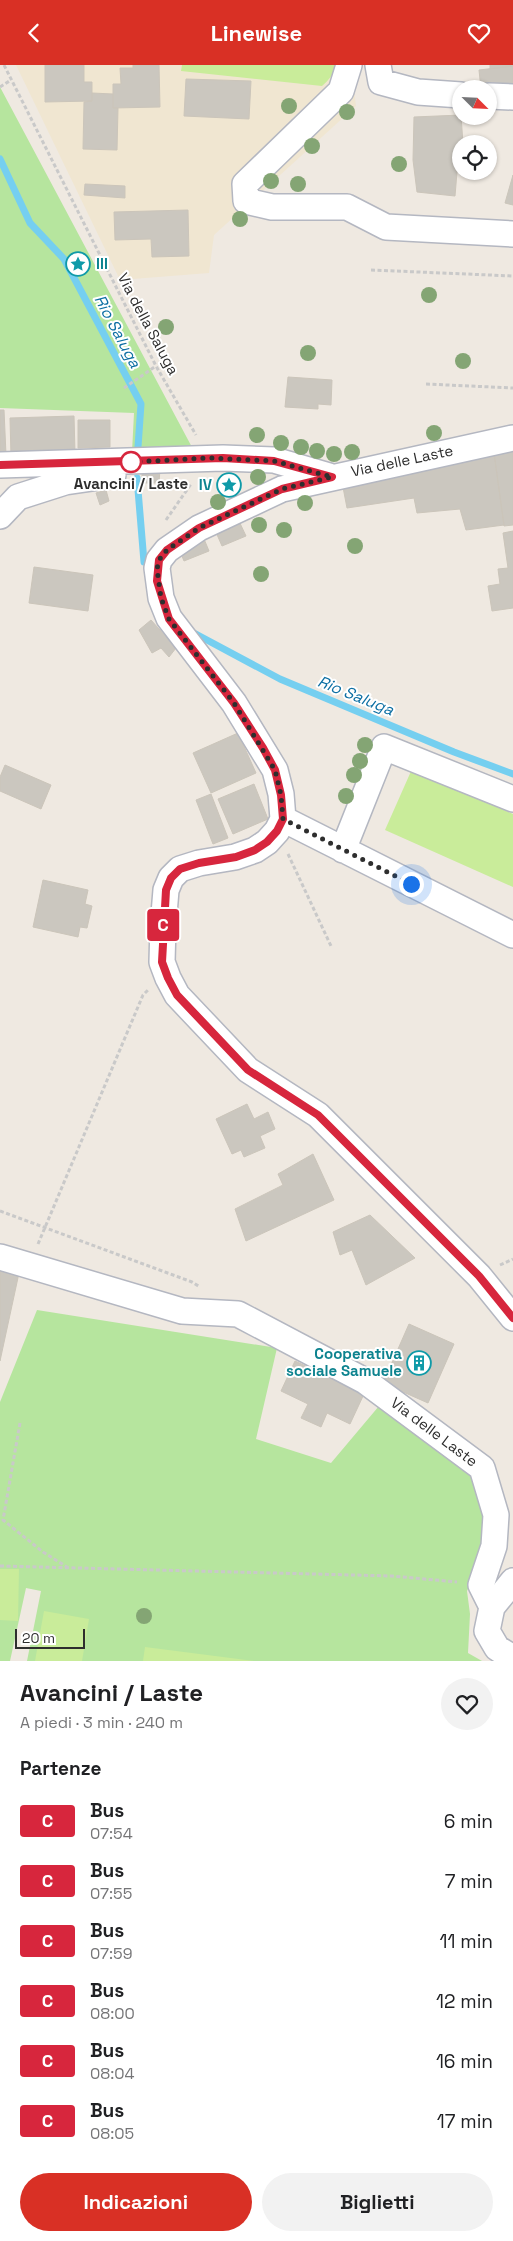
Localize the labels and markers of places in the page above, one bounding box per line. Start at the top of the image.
place icon: III [65,251,91,277]
place label: III [96,254,108,273]
marker: Avancini / Laste [120,451,142,473]
place icon: IV [216,472,242,498]
place label: Avancini / Laste [74,474,189,493]
place label: IV [199,475,212,494]
place label: Cooperativa sociale Samuele [286,1344,402,1380]
building icon: Cooperativa sociale Samuele [406,1350,432,1376]

